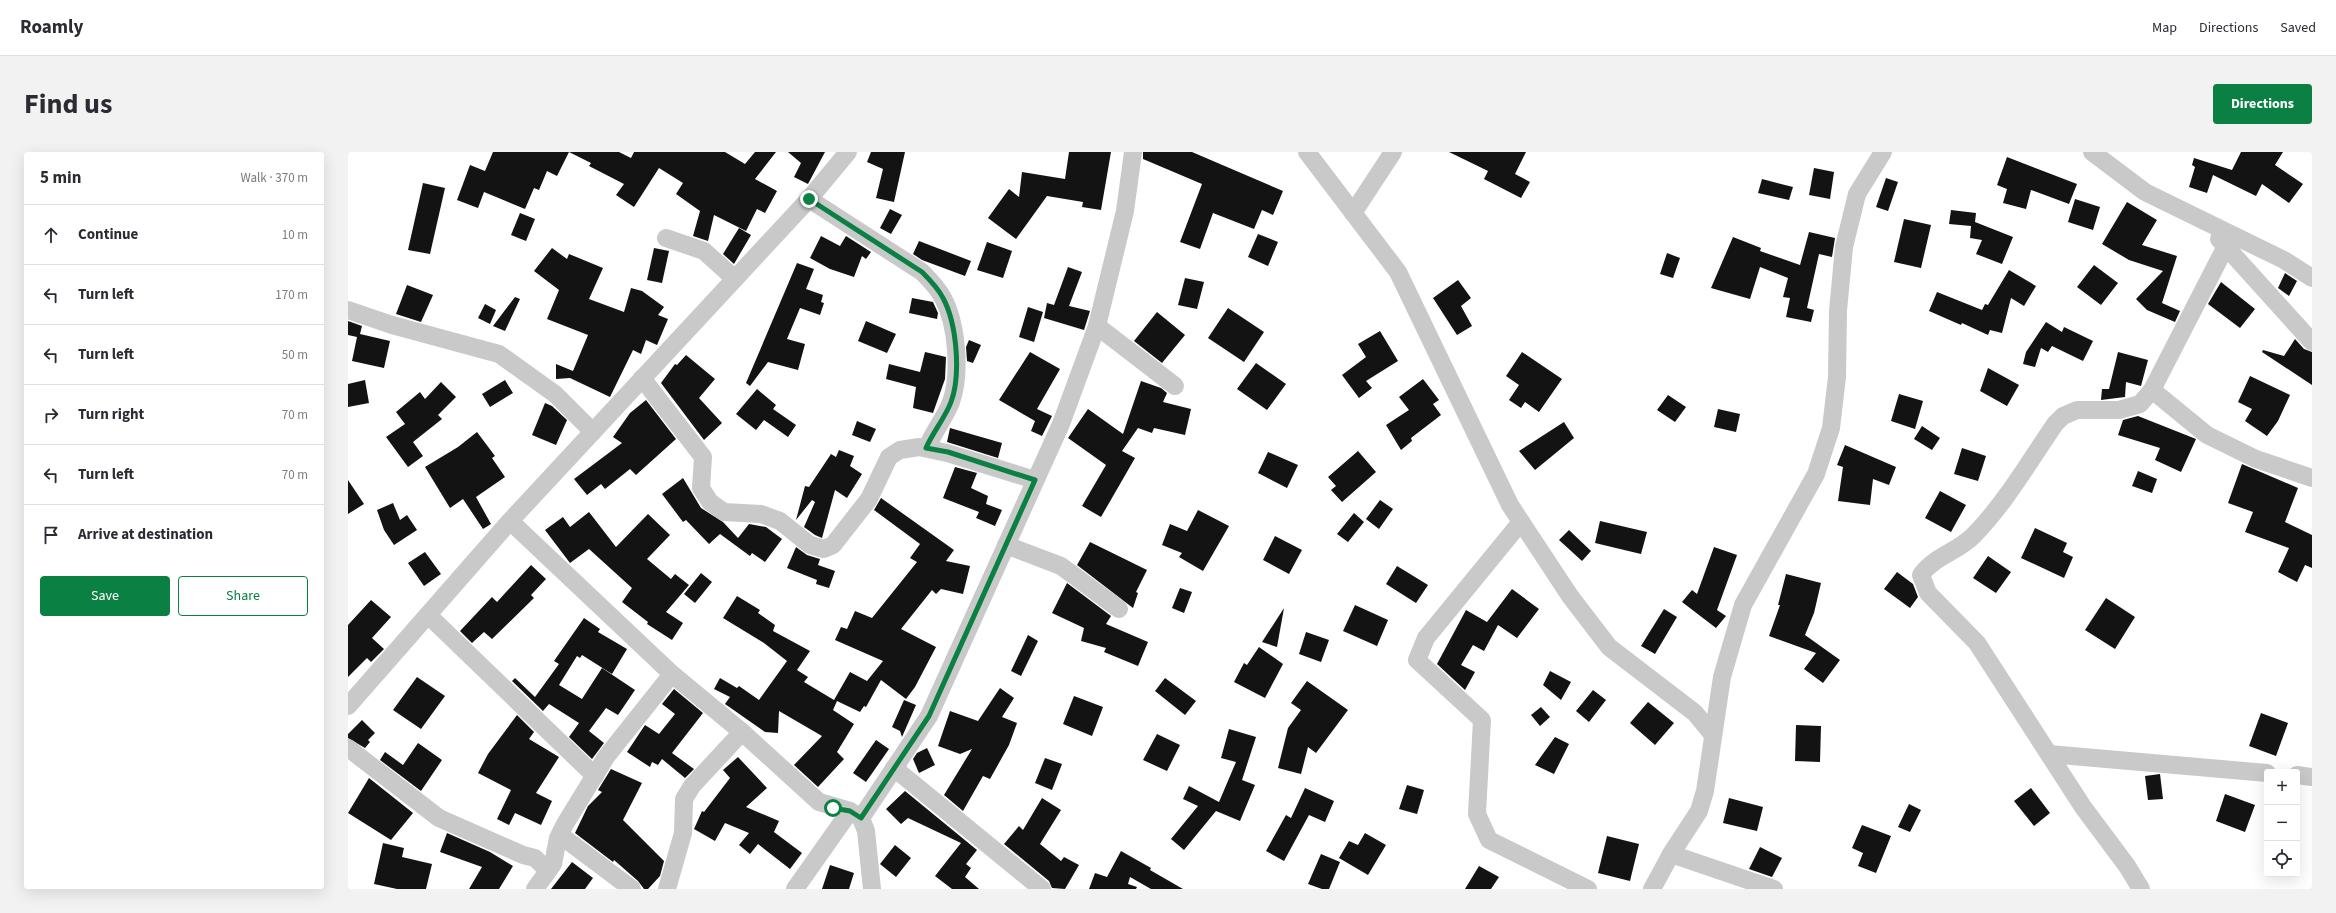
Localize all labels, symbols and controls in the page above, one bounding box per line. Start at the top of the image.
text: Roamly [20,14,83,41]
text: Map [2152,18,2177,38]
text: Directions [2199,18,2258,38]
text: Saved [2280,18,2316,38]
text: Find us [24,84,112,124]
button: Directions [2213,84,2312,124]
text: 5 min [40,166,81,190]
text: Walk · 370 m [240,169,308,187]
route end [800,190,818,208]
icon: ahead [40,224,62,246]
text: Continue [78,224,138,245]
text: 10 m [282,226,308,244]
icon: left [40,284,62,306]
text: Turn left [78,284,134,305]
text: 170 m [275,286,308,304]
icon: left [40,344,62,366]
text: Turn left [78,344,134,365]
text: 50 m [282,346,308,364]
icon: right [40,404,62,426]
text: Turn right [78,404,144,425]
text: 70 m [282,406,308,424]
icon: left [40,464,62,486]
text: Turn left [78,464,134,485]
text: 70 m [282,466,308,484]
icon: arrive [40,524,62,546]
text: Arrive at destination [78,524,213,545]
button: Save [40,576,170,616]
button: Share [178,576,308,616]
map controls [2264,769,2300,877]
button: + [2264,769,2300,805]
route start [824,799,842,817]
button: − [2264,805,2300,841]
button: locate [2264,841,2300,877]

